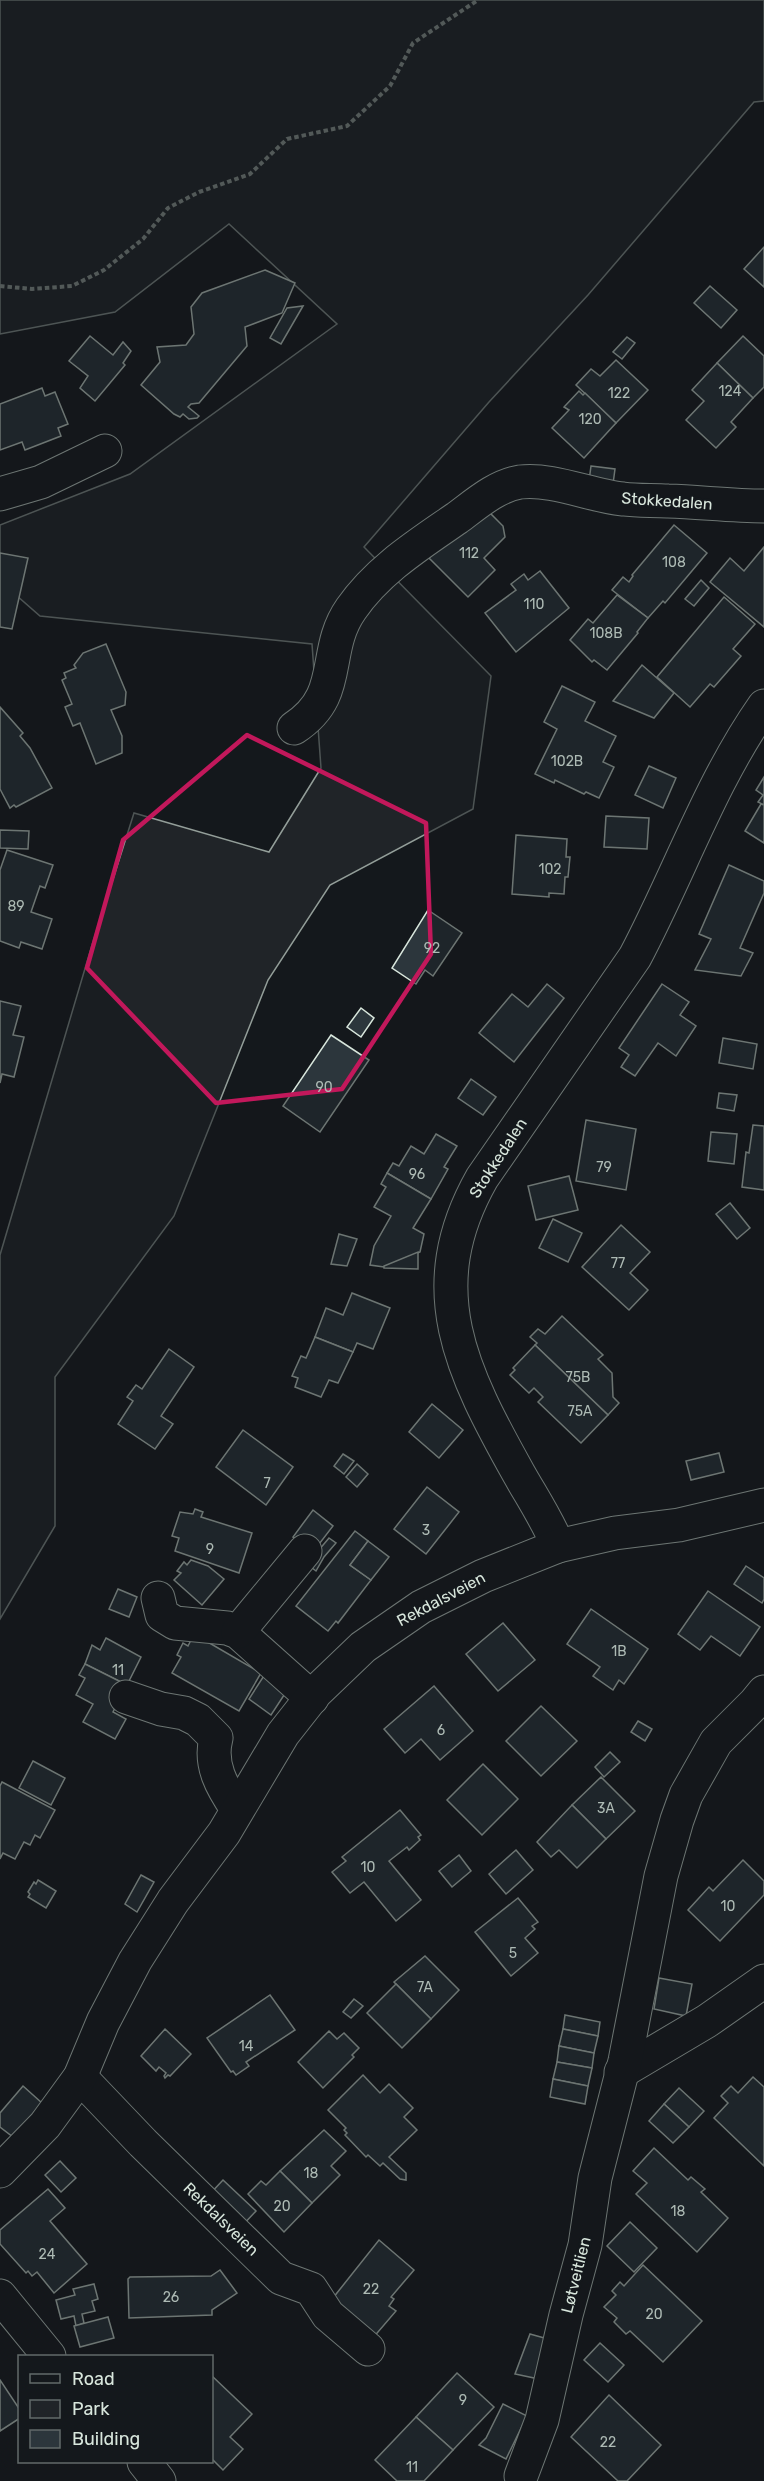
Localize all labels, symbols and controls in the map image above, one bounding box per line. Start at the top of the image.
house number: 124 [719,383,742,400]
house number: 122 [608,385,630,402]
house number: 120 [578,411,602,428]
street label: Stokkedalen [621,488,713,514]
house number: 112 [459,545,479,562]
house number: 108 [662,554,686,571]
house number: 110 [524,596,545,613]
house number: 108B [589,625,623,642]
house number: 102B [551,753,583,770]
house number: 102 [538,861,562,878]
house number: 89 [7,898,25,915]
house number: 92 [424,940,440,957]
house number: 90 [315,1079,333,1096]
street label: Stokkedalen [465,1115,531,1201]
house number: 79 [596,1159,612,1176]
house number: 96 [409,1166,425,1183]
house number: 77 [611,1255,625,1272]
house number: 75B [566,1369,590,1386]
house number: 75A [568,1403,593,1420]
house number: 7 [263,1475,271,1492]
house number: 3 [422,1522,430,1539]
house number: 9 [206,1541,214,1558]
street label: Rekdalsveien [394,1568,488,1630]
house number: 1B [611,1643,627,1660]
house number: 11 [112,1662,124,1679]
house number: 6 [437,1722,445,1739]
house number: 3A [597,1800,616,1817]
house number: 10 [361,1859,376,1876]
house number: 10 [721,1898,736,1915]
house number: 5 [509,1945,517,1962]
house number: 7A [417,1979,434,1996]
house number: 14 [239,2038,254,2055]
house number: 18 [304,2165,319,2182]
street label: Rekdalsveien [179,2178,263,2260]
house number: 20 [273,2198,291,2215]
house number: 18 [671,2203,686,2220]
street label: Løtveitlien [557,2235,595,2315]
house number: 24 [39,2246,56,2263]
house number: 22 [363,2281,379,2298]
house number: 26 [163,2289,179,2306]
house number: 20 [645,2306,663,2323]
legend [18,2355,213,2463]
text: Road [72,2368,115,2390]
house number: 9 [459,2392,467,2409]
text: Park [72,2398,110,2420]
text: Building [72,2428,140,2450]
house number: 22 [600,2434,616,2451]
house number: 11 [406,2459,418,2476]

